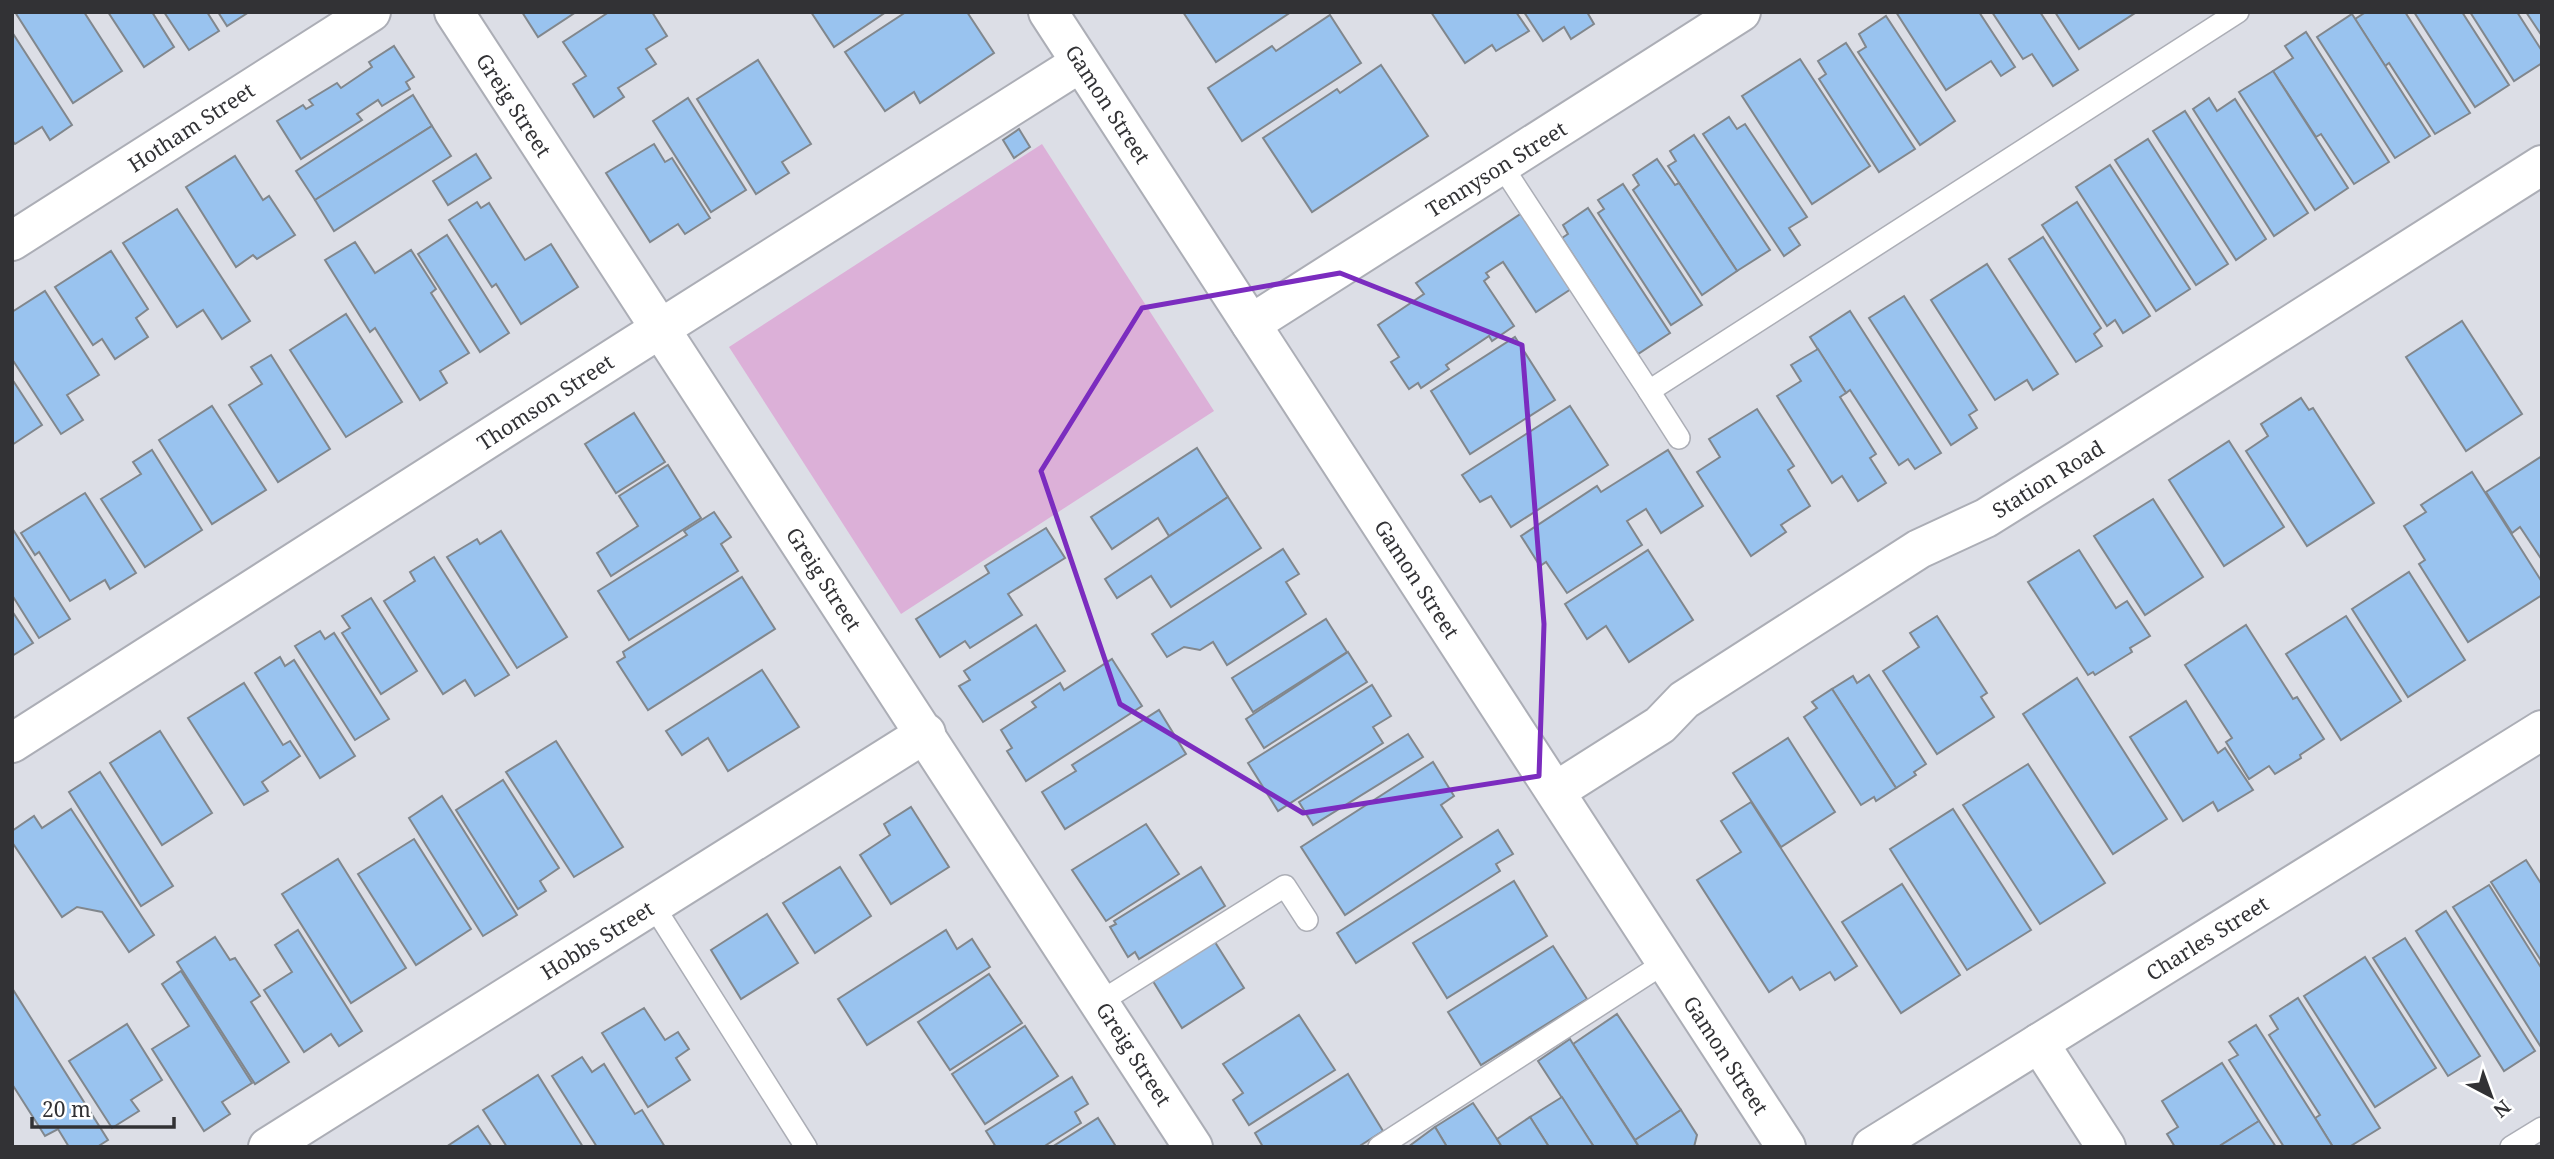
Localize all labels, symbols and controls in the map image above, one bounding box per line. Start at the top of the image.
street label: Gamon Street [1059,39,1157,169]
street label: Greig Street [470,48,558,162]
street label: Hotham Street [122,76,260,178]
street label: Tennyson Street [1420,115,1572,223]
street label: Thomson Street [471,347,619,457]
street label: Station Road [1987,434,2109,524]
street label: Gamon Street [1368,514,1466,644]
street label: Greig Street [780,522,868,636]
street label: Charles Street [2141,889,2273,987]
street label: Hobbs Street [535,894,659,986]
street label: Gamon Street [1677,990,1775,1120]
street label: Greig Street [1090,997,1178,1111]
north arrow [2456,1061,2526,1131]
scale bar [32,1086,173,1130]
text: N [2488,1094,2516,1124]
text: 20 m [42,1095,91,1123]

